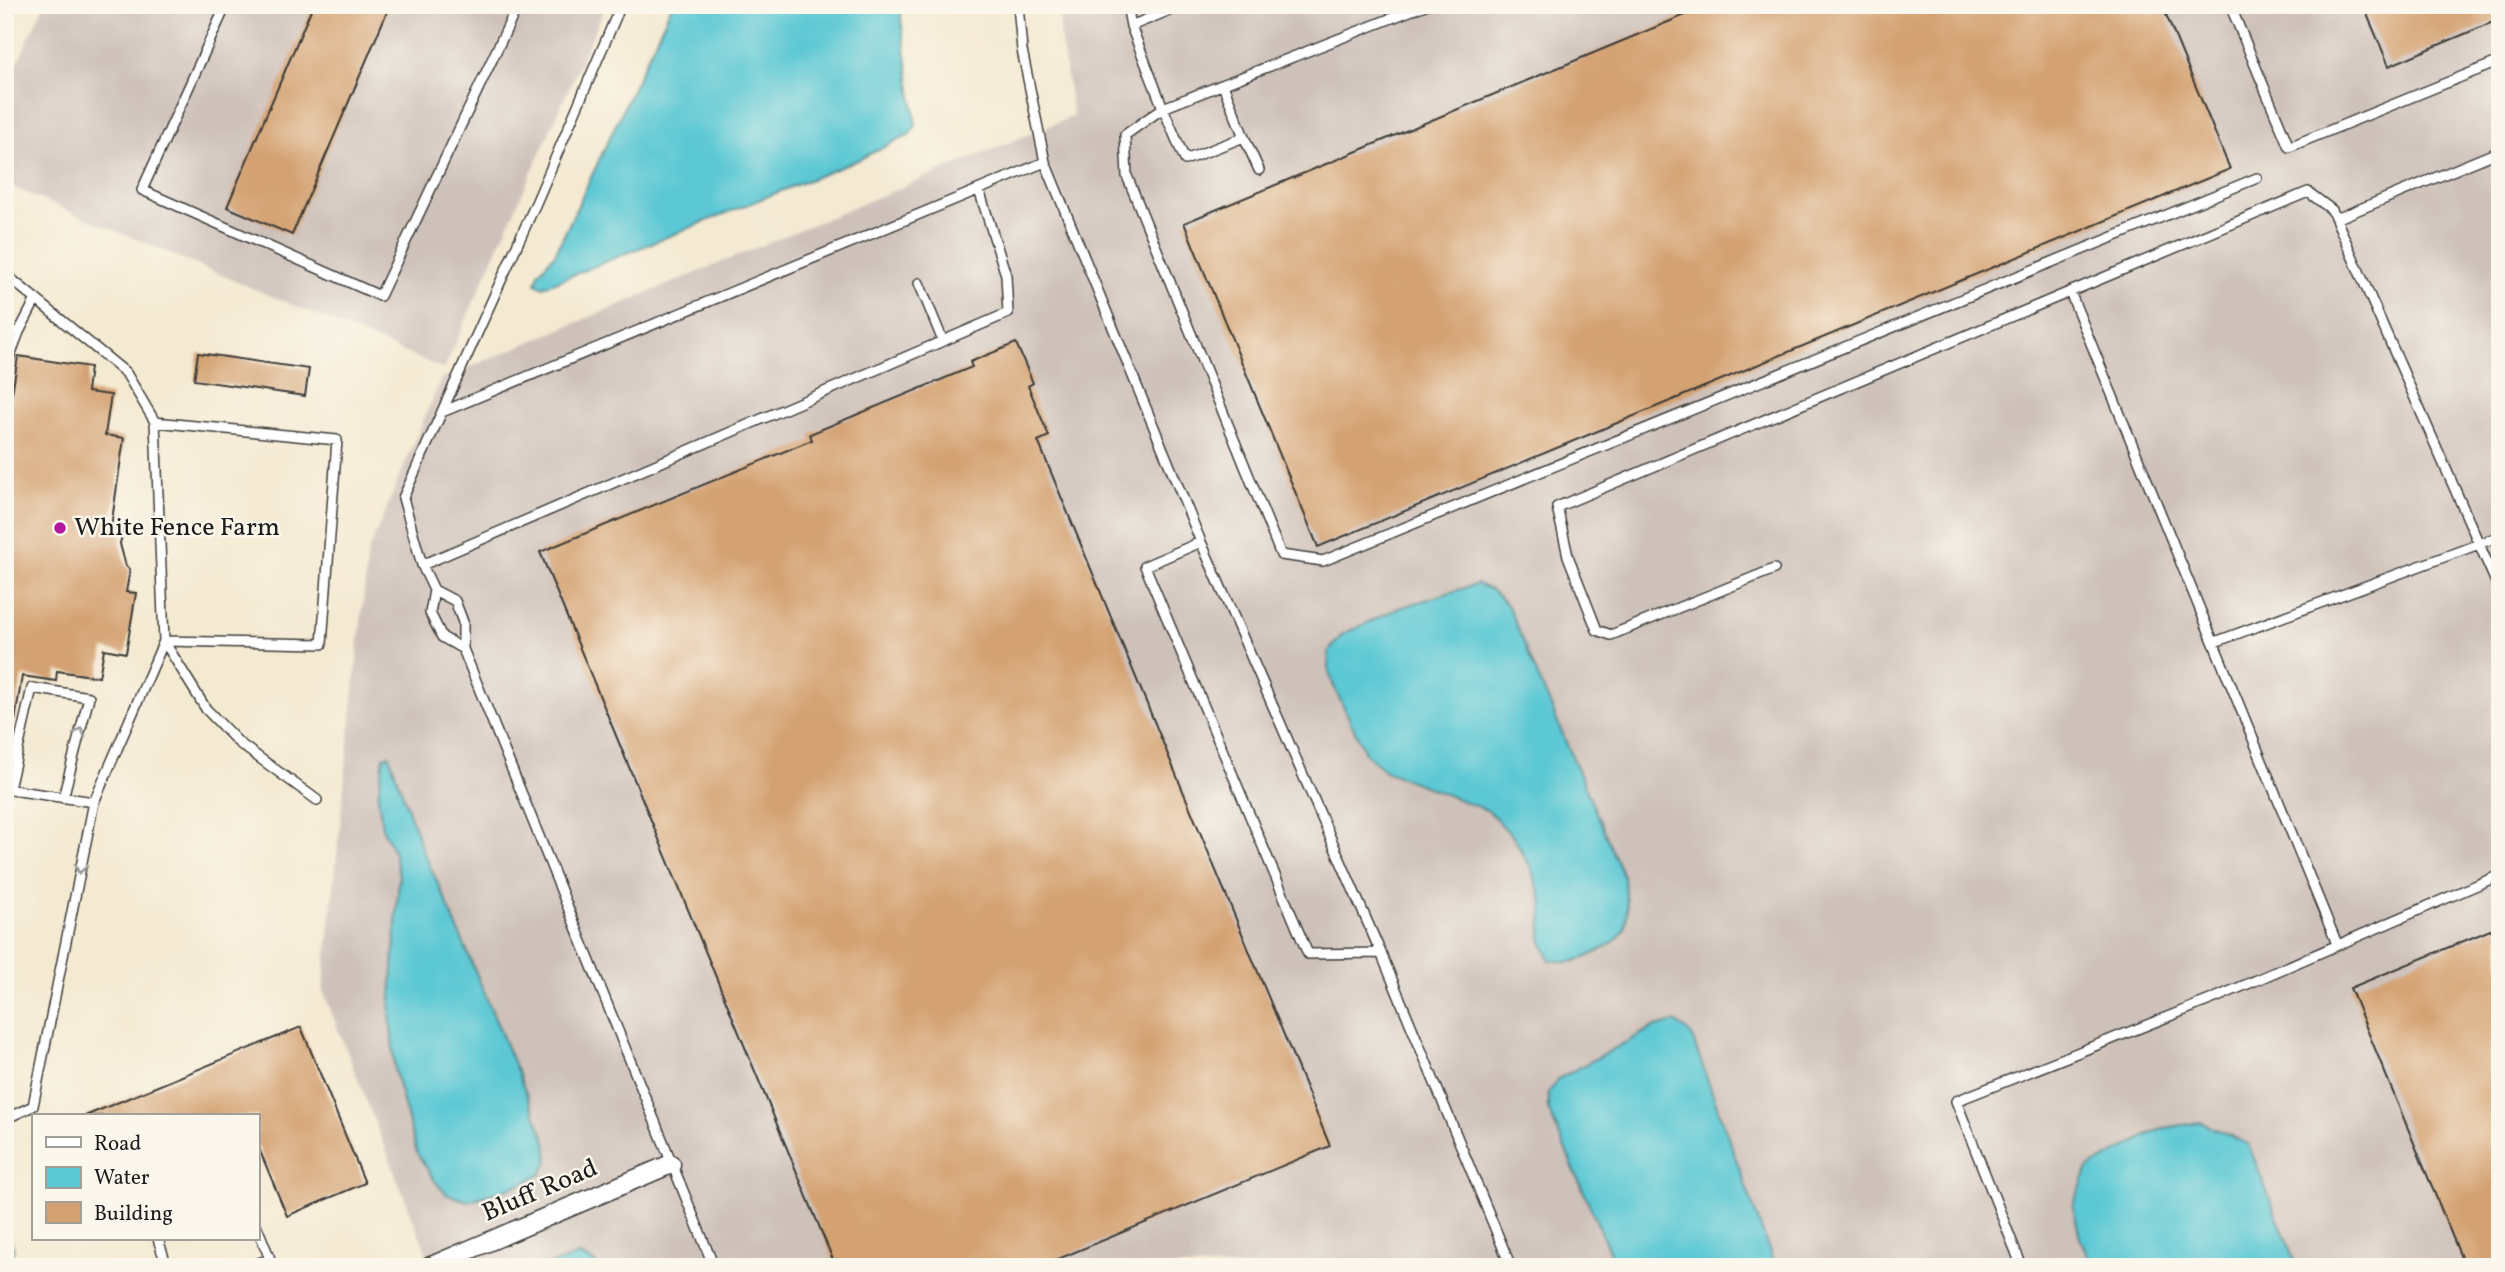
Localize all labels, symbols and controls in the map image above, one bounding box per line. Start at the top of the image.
place label: White Fence Farm [74,510,280,546]
marker: White Fence Farm [52,520,68,536]
one-way arrow [72,726,86,738]
one-way arrow [74,863,89,875]
legend [32,1114,259,1240]
text: Road [94,1130,141,1159]
street label: Bluff Road [477,1151,603,1231]
text: Water [94,1164,150,1193]
text: Building [94,1200,173,1229]

